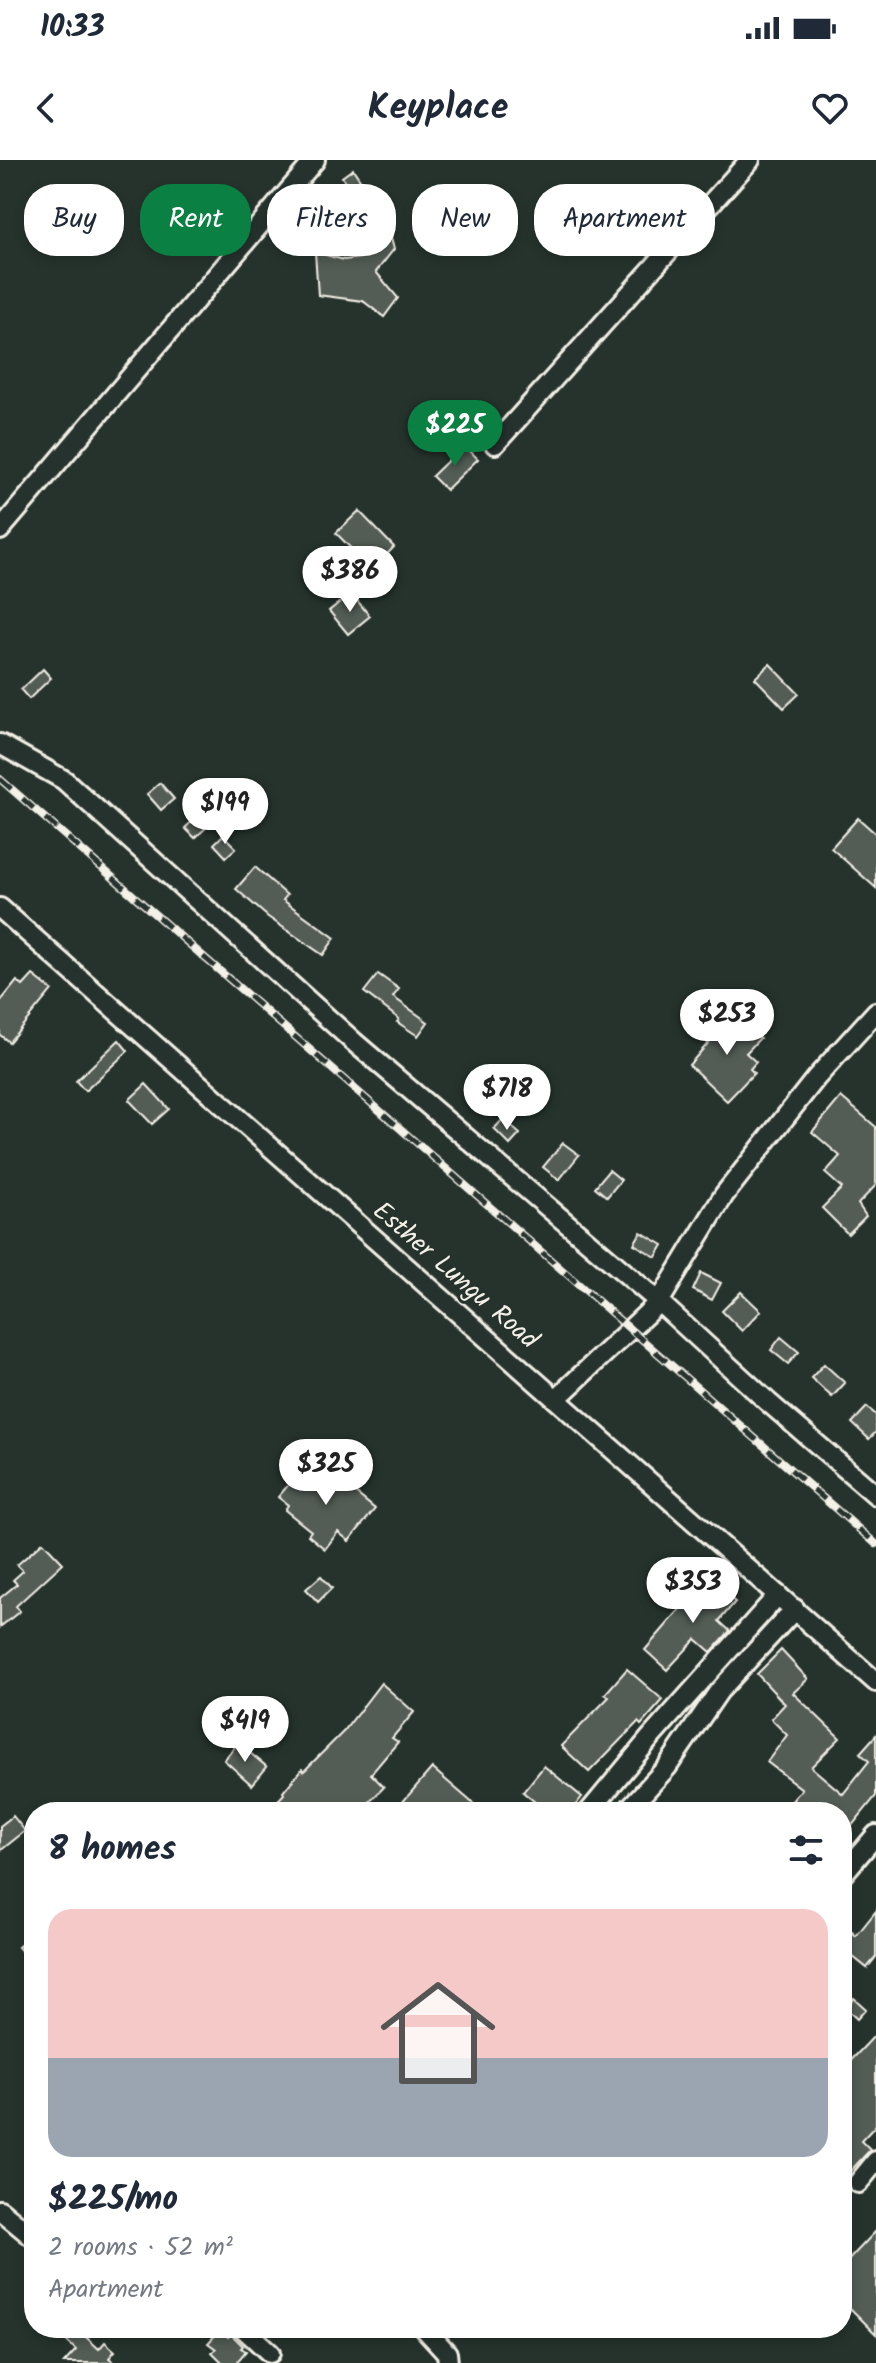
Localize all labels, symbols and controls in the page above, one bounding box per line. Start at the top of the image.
text: 10:33 [40,4,105,52]
text: Keyplace [368,80,508,137]
icon: back [24,86,68,130]
icon: heart [808,86,852,130]
chip: Buy [24,184,124,256]
chip: Rent [140,184,251,256]
chip: Filters [267,184,396,256]
chip: New [412,184,518,256]
chip: Apartment [534,184,715,256]
pin: $225 [408,400,502,468]
text: $225 [426,405,484,447]
pin: $386 [303,546,397,614]
text: $386 [320,551,380,593]
pin: $199 [178,778,272,846]
text: $199 [200,783,250,825]
pin: $253 [680,989,774,1057]
text: $253 [698,994,756,1036]
pin: $718 [460,1064,554,1132]
text: $718 [482,1069,532,1111]
street label: Esther Lungu Road [362,1192,548,1361]
pin: $325 [279,1439,373,1507]
text: $325 [297,1444,355,1486]
pin: $353 [646,1557,740,1625]
text: $353 [665,1562,722,1604]
pin: $419 [198,1696,292,1764]
text: $419 [220,1701,270,1743]
text: 8 homes [48,1823,176,1877]
icon: filters [784,1828,828,1872]
icon: home [366,1961,510,2105]
text: $225/mo [48,2173,178,2227]
text: 2 rooms · 52 m² [48,2227,233,2269]
text: Apartment [48,2269,163,2311]

